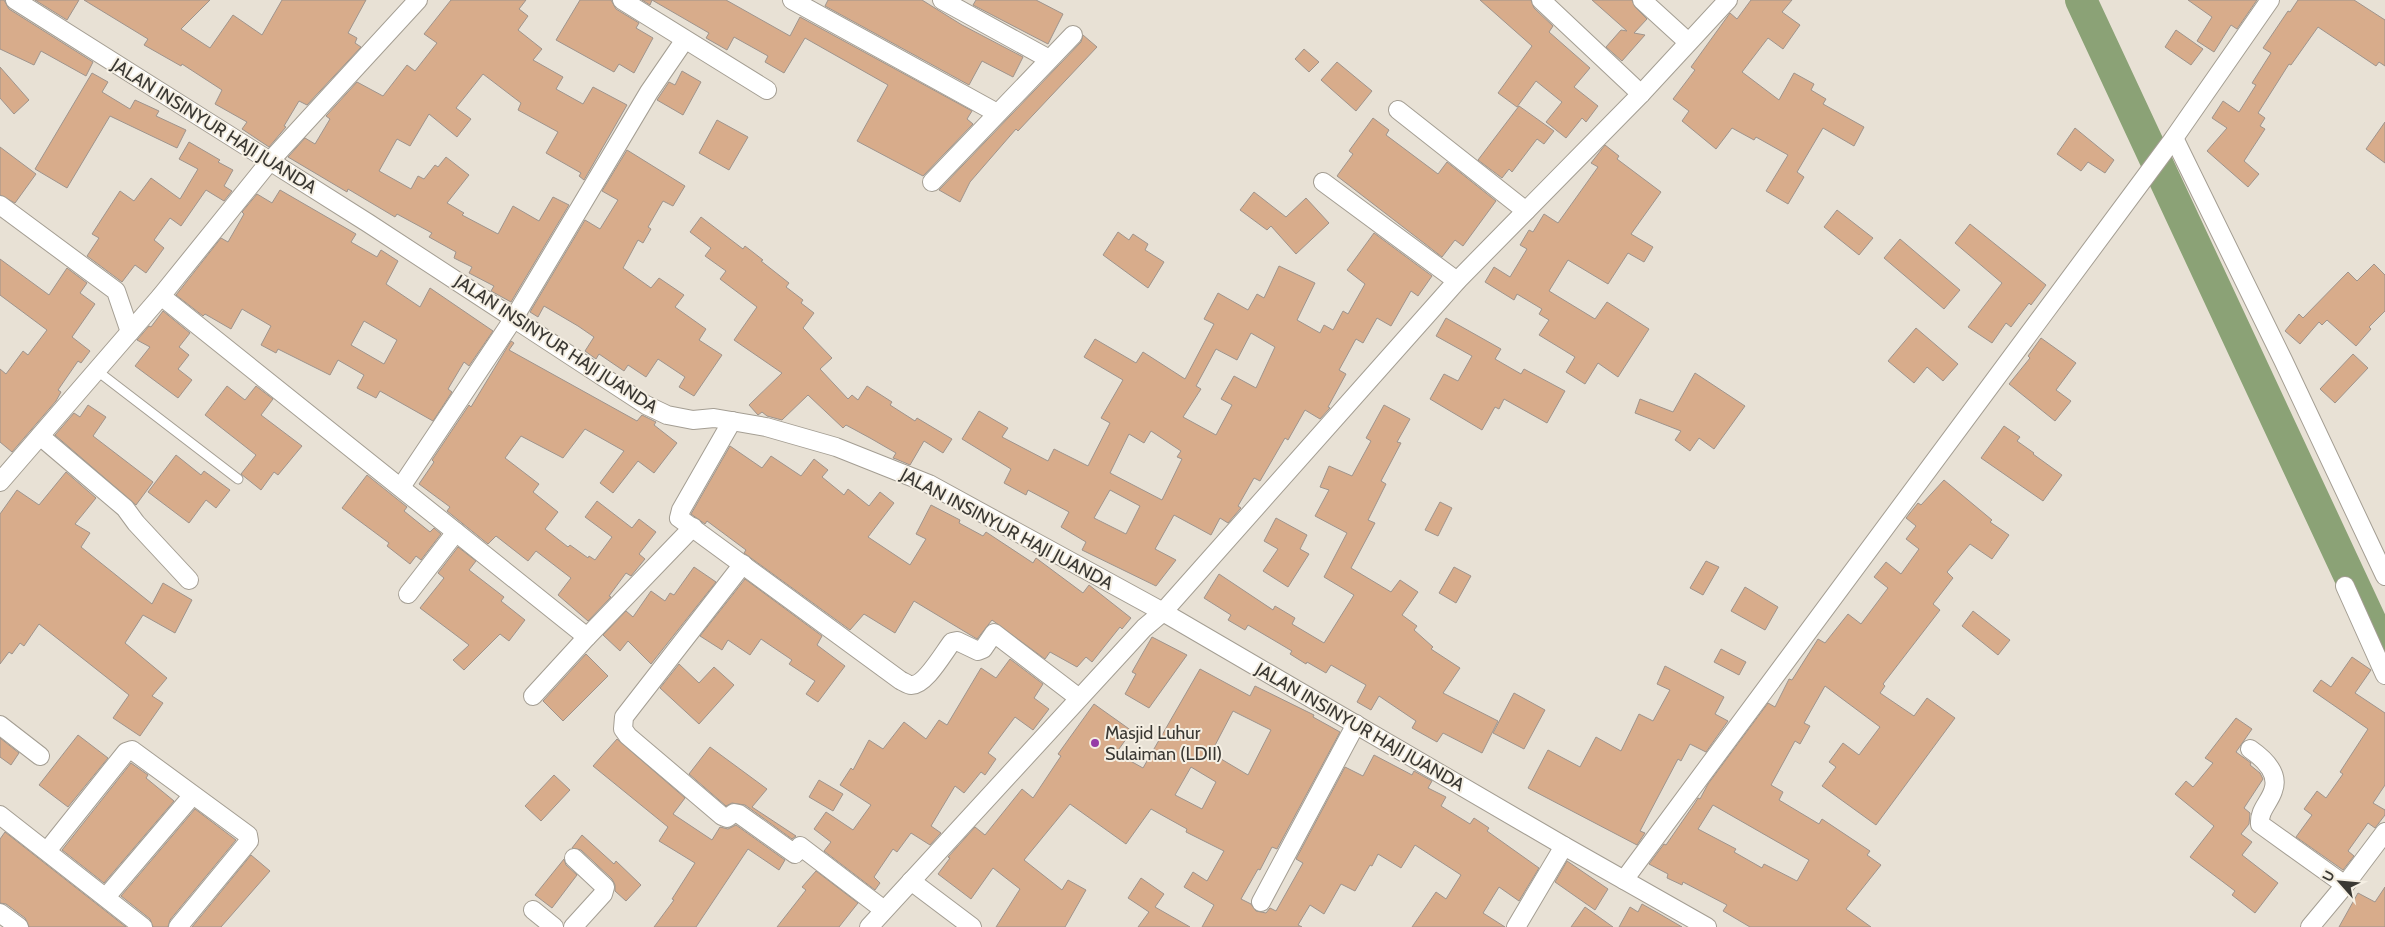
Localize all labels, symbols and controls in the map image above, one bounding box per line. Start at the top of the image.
street label: JALAN INSINYUR HAJI JUANDA [107,53,321,198]
street label: JALAN INSINYUR HAJI JUANDA [449,269,662,418]
street label: JALAN INSINYUR HAJI JUANDA [896,463,1117,595]
street label: JALAN INSINYUR HAJI JUANDA [1251,658,1468,796]
place label: Masjid Luhur Sulaiman (LDII) [1105,722,1222,765]
marker: Masjid Luhur Sulaiman (LDII) [1089,737,1101,749]
north arrow [2315,857,2365,907]
text: U [2318,868,2339,885]

